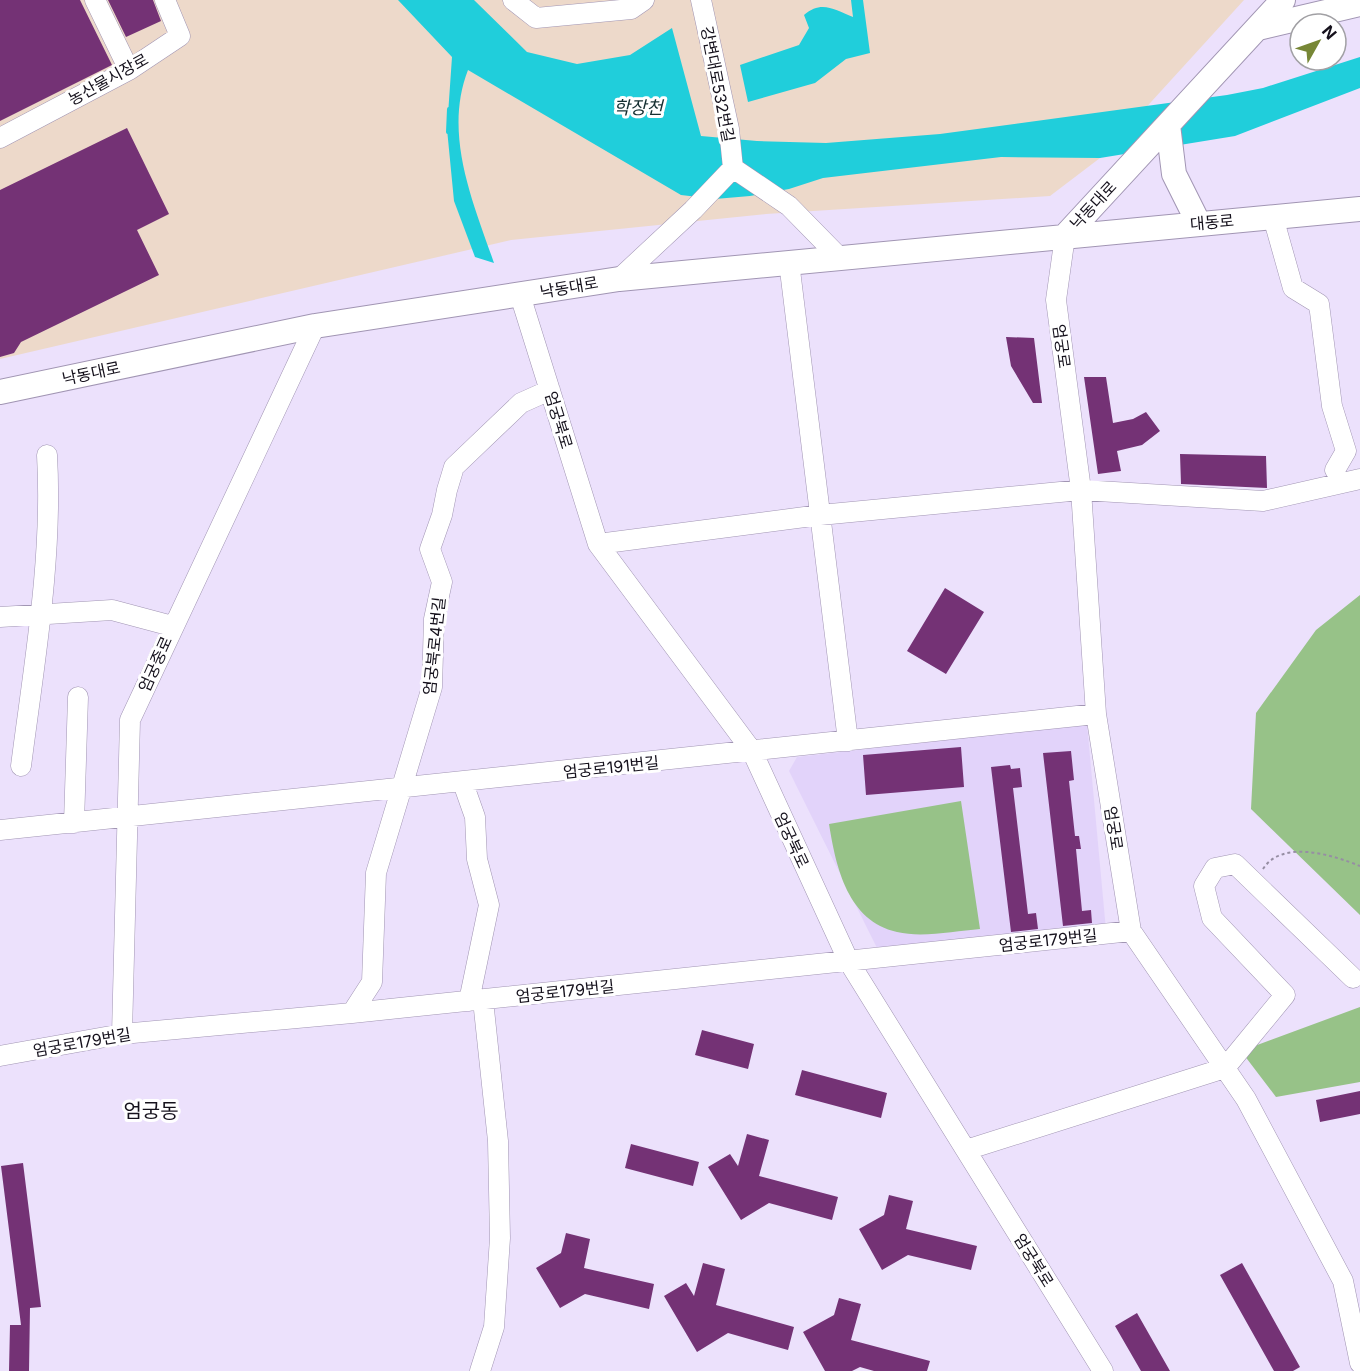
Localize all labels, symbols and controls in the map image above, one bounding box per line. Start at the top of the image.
north arrow [1288,12,1348,72]
text: N [1318,21,1341,43]
street label: 강변대로532번길 [697,24,739,144]
street label: 농산물시장로 [65,49,152,109]
water label: 학장천 [613,97,665,118]
street label: 낙동대로 [1066,176,1121,233]
street label: 대동로 [1189,210,1235,234]
street label: 낙동대로 [538,272,600,302]
street label: 엄궁로 [1049,323,1075,370]
street label: 낙동대로 [60,357,122,389]
street label: 엄궁북로 [541,389,577,451]
street label: 엄궁북로4번길 [419,596,449,696]
street label: 엄궁중로 [134,633,176,695]
street label: 엄궁로191번길 [562,752,660,782]
street label: 엄궁로 [1101,805,1127,852]
street label: 엄궁북로 [770,809,814,871]
street label: 엄궁로179번길 [998,925,1098,955]
street label: 엄궁로179번길 [515,976,615,1006]
street label: 엄궁로179번길 [32,1024,132,1060]
district label: 엄궁동 [123,1099,179,1123]
street label: 엄궁북로 [1010,1230,1058,1290]

